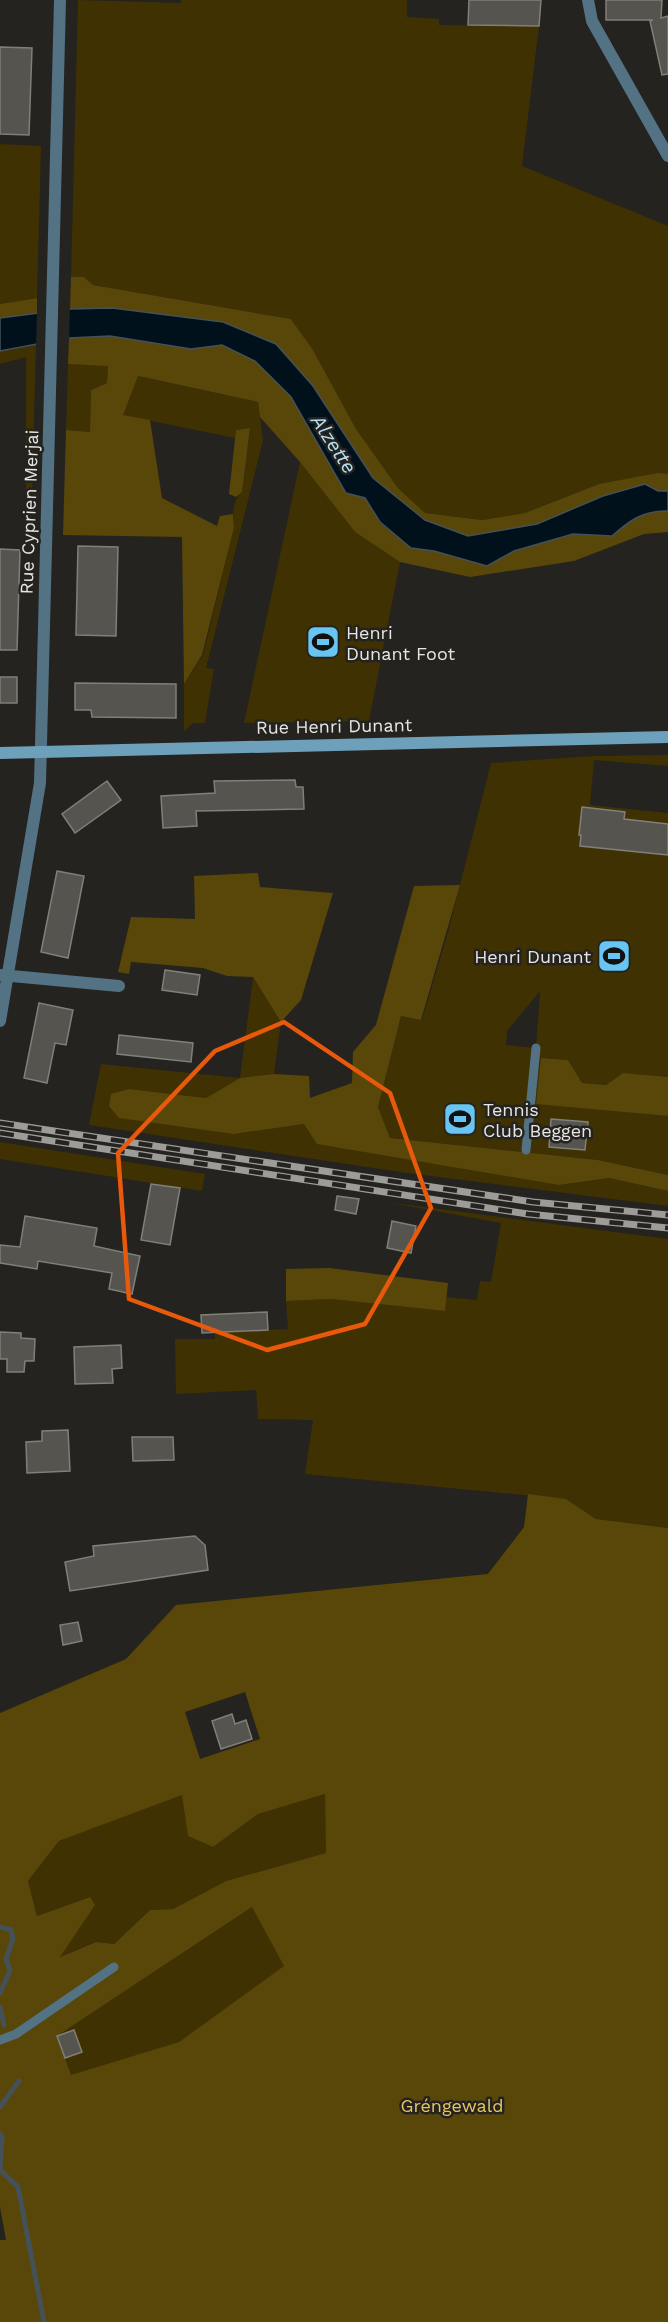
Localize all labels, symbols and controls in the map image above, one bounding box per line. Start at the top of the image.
water label: Alzette [305,409,362,478]
street label: Rue Cyprien Merjai [16,429,42,595]
place label: Henri Dunant Foot [346,622,456,664]
sports icon: Henri Dunant Foot [305,624,341,660]
street label: Rue Henri Dunant [256,714,413,738]
sports icon: Henri Dunant [596,938,632,974]
place label: Henri Dunant [474,946,591,967]
place label: Tennis Club Beggen [483,1099,592,1141]
sports icon: Tennis Club Beggen [442,1101,478,1137]
park label: Gréngewald [400,2095,504,2116]

